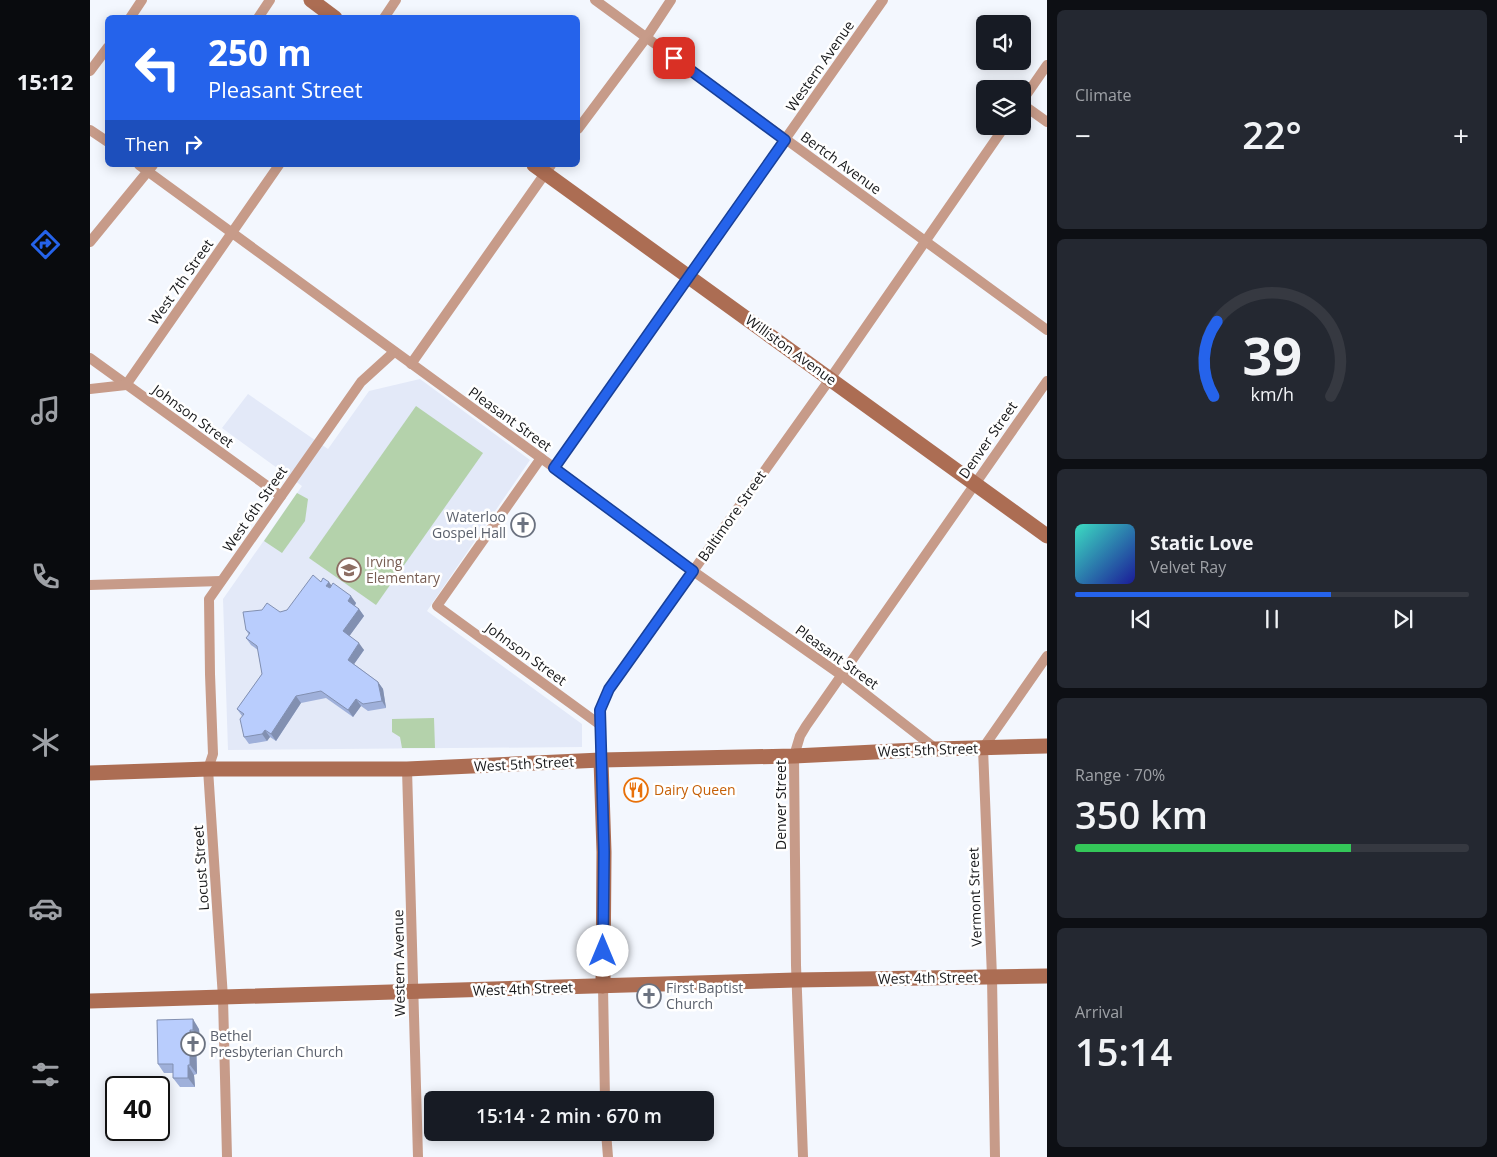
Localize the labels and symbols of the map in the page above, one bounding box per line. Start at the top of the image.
street label: Western Avenue [781,16,858,115]
pin [653,37,695,79]
street label: Bertch Avenue [797,127,886,198]
street label: West 7th Street [144,235,217,328]
street label: Williston Avenue [742,310,841,389]
street label: Johnson Street [147,379,238,451]
street label: Pleasant Street [465,382,556,455]
street label: Denver Street [954,397,1021,482]
street label: West 6th Street [218,462,291,555]
street label: Baltimore Street [693,467,770,565]
place label: Waterloo Gospel Hall [432,507,506,542]
church icon: Waterloo Gospel Hall [510,512,536,538]
place label: Irving Elementary [366,552,441,587]
school or university icon: Irving Elementary [336,557,362,583]
street label: Johnson Street [480,617,571,689]
street label: Pleasant Street [792,620,883,693]
street label: West 5th Street [877,738,978,761]
street label: West 5th Street [473,751,575,776]
street label: Denver Street [771,760,790,850]
restaurant icon: Dairy Queen [623,777,649,803]
place label: Dairy Queen [654,780,736,799]
street label: Locust Street [188,825,213,911]
street label: Vermont Street [963,847,986,947]
street label: Western Avenue [388,909,409,1017]
position arrow [576,924,628,976]
street label: West 4th Street [878,967,978,988]
street label: West 4th Street [472,977,573,1000]
place label: First Baptist Church [666,978,743,1013]
church icon: First Baptist Church [636,983,662,1009]
place label: Bethel Presbyterian Church [210,1026,343,1061]
church icon: Bethel Presbyterian Church [180,1031,206,1057]
speed limit sign: 40 [105,1076,170,1141]

